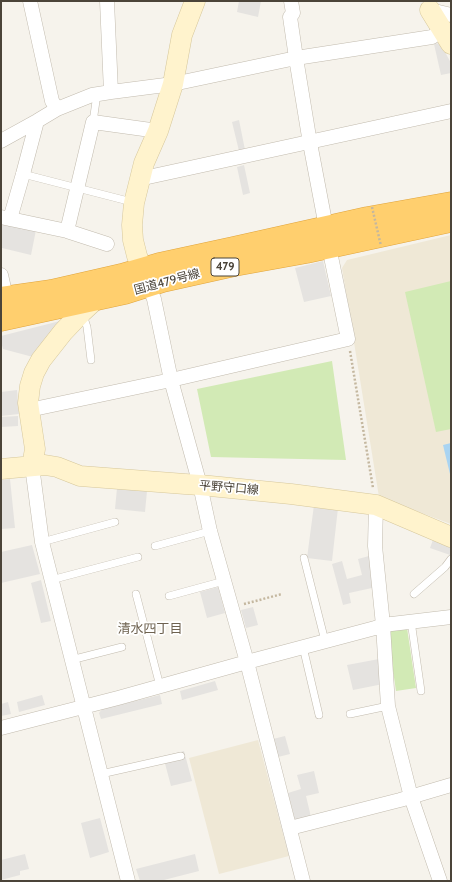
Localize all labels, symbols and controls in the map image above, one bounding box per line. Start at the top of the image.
road number: 479 [211,258,239,276]
street label: 国道479号線 [132,266,202,298]
street label: 平野守口線 [198,478,260,498]
district label: 清水四丁目 [118,621,182,637]

